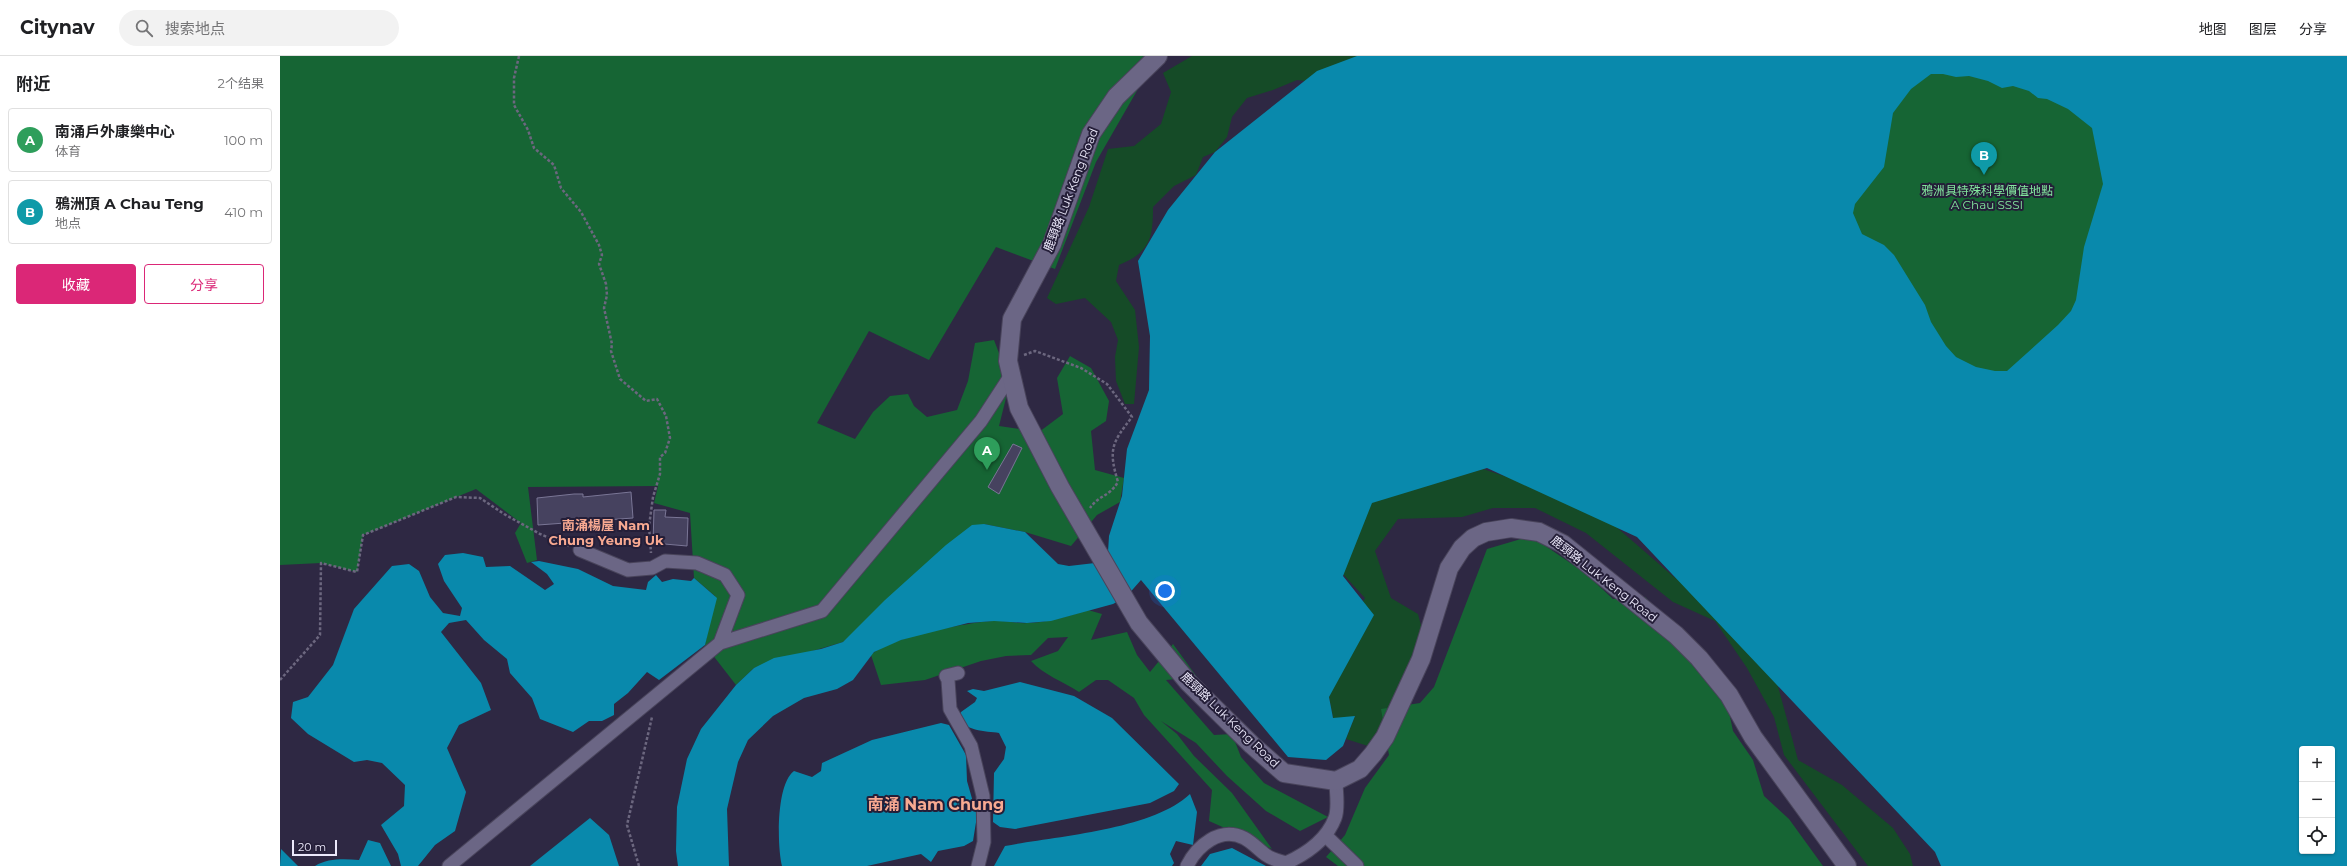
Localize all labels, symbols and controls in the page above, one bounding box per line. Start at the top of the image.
search box [119,10,399,46]
text: Citynav [20,16,95,39]
icon: search [133,17,155,39]
text: 搜索地点 [165,19,225,38]
text: 地图 [2199,20,2227,38]
text: 图层 [2249,20,2277,38]
text: 分享 [2299,20,2327,38]
text: 附近 [16,74,50,94]
text: 2个结果 [218,75,264,91]
text: 南涌戶外康樂中心 [55,122,175,141]
street label: 鹿頸路 Luk Keng Road [1040,126,1101,254]
text: A [25,132,35,148]
text: 100 m [224,132,263,148]
pin: B [1971,142,1997,175]
text: 体育 [55,143,81,159]
park label: 鴉洲具特殊科學價值地點 A Chau SSSI [1921,183,2053,212]
text: 鴉洲頂 A Chau Teng [55,194,204,213]
text: B [25,204,35,220]
text: 410 m [224,204,263,220]
text: 地点 [55,215,81,231]
button: 收藏 [16,264,136,304]
button: 分享 [144,264,264,304]
pin: A [974,437,1000,470]
district label: 南涌楊屋 Nam Chung Yeung Uk [549,517,664,548]
street label: 鹿頸路 Luk Keng Road [1548,532,1660,625]
your location [1155,581,1175,601]
street label: 鹿頸路 Luk Keng Road [1178,669,1283,770]
map controls [2299,746,2335,854]
button: + [2299,746,2335,782]
button: − [2299,782,2335,818]
district label: 南涌 Nam Chung [868,795,1004,814]
button: locate [2299,818,2335,854]
scale bar [292,838,337,857]
text: 20 m [298,840,326,854]

